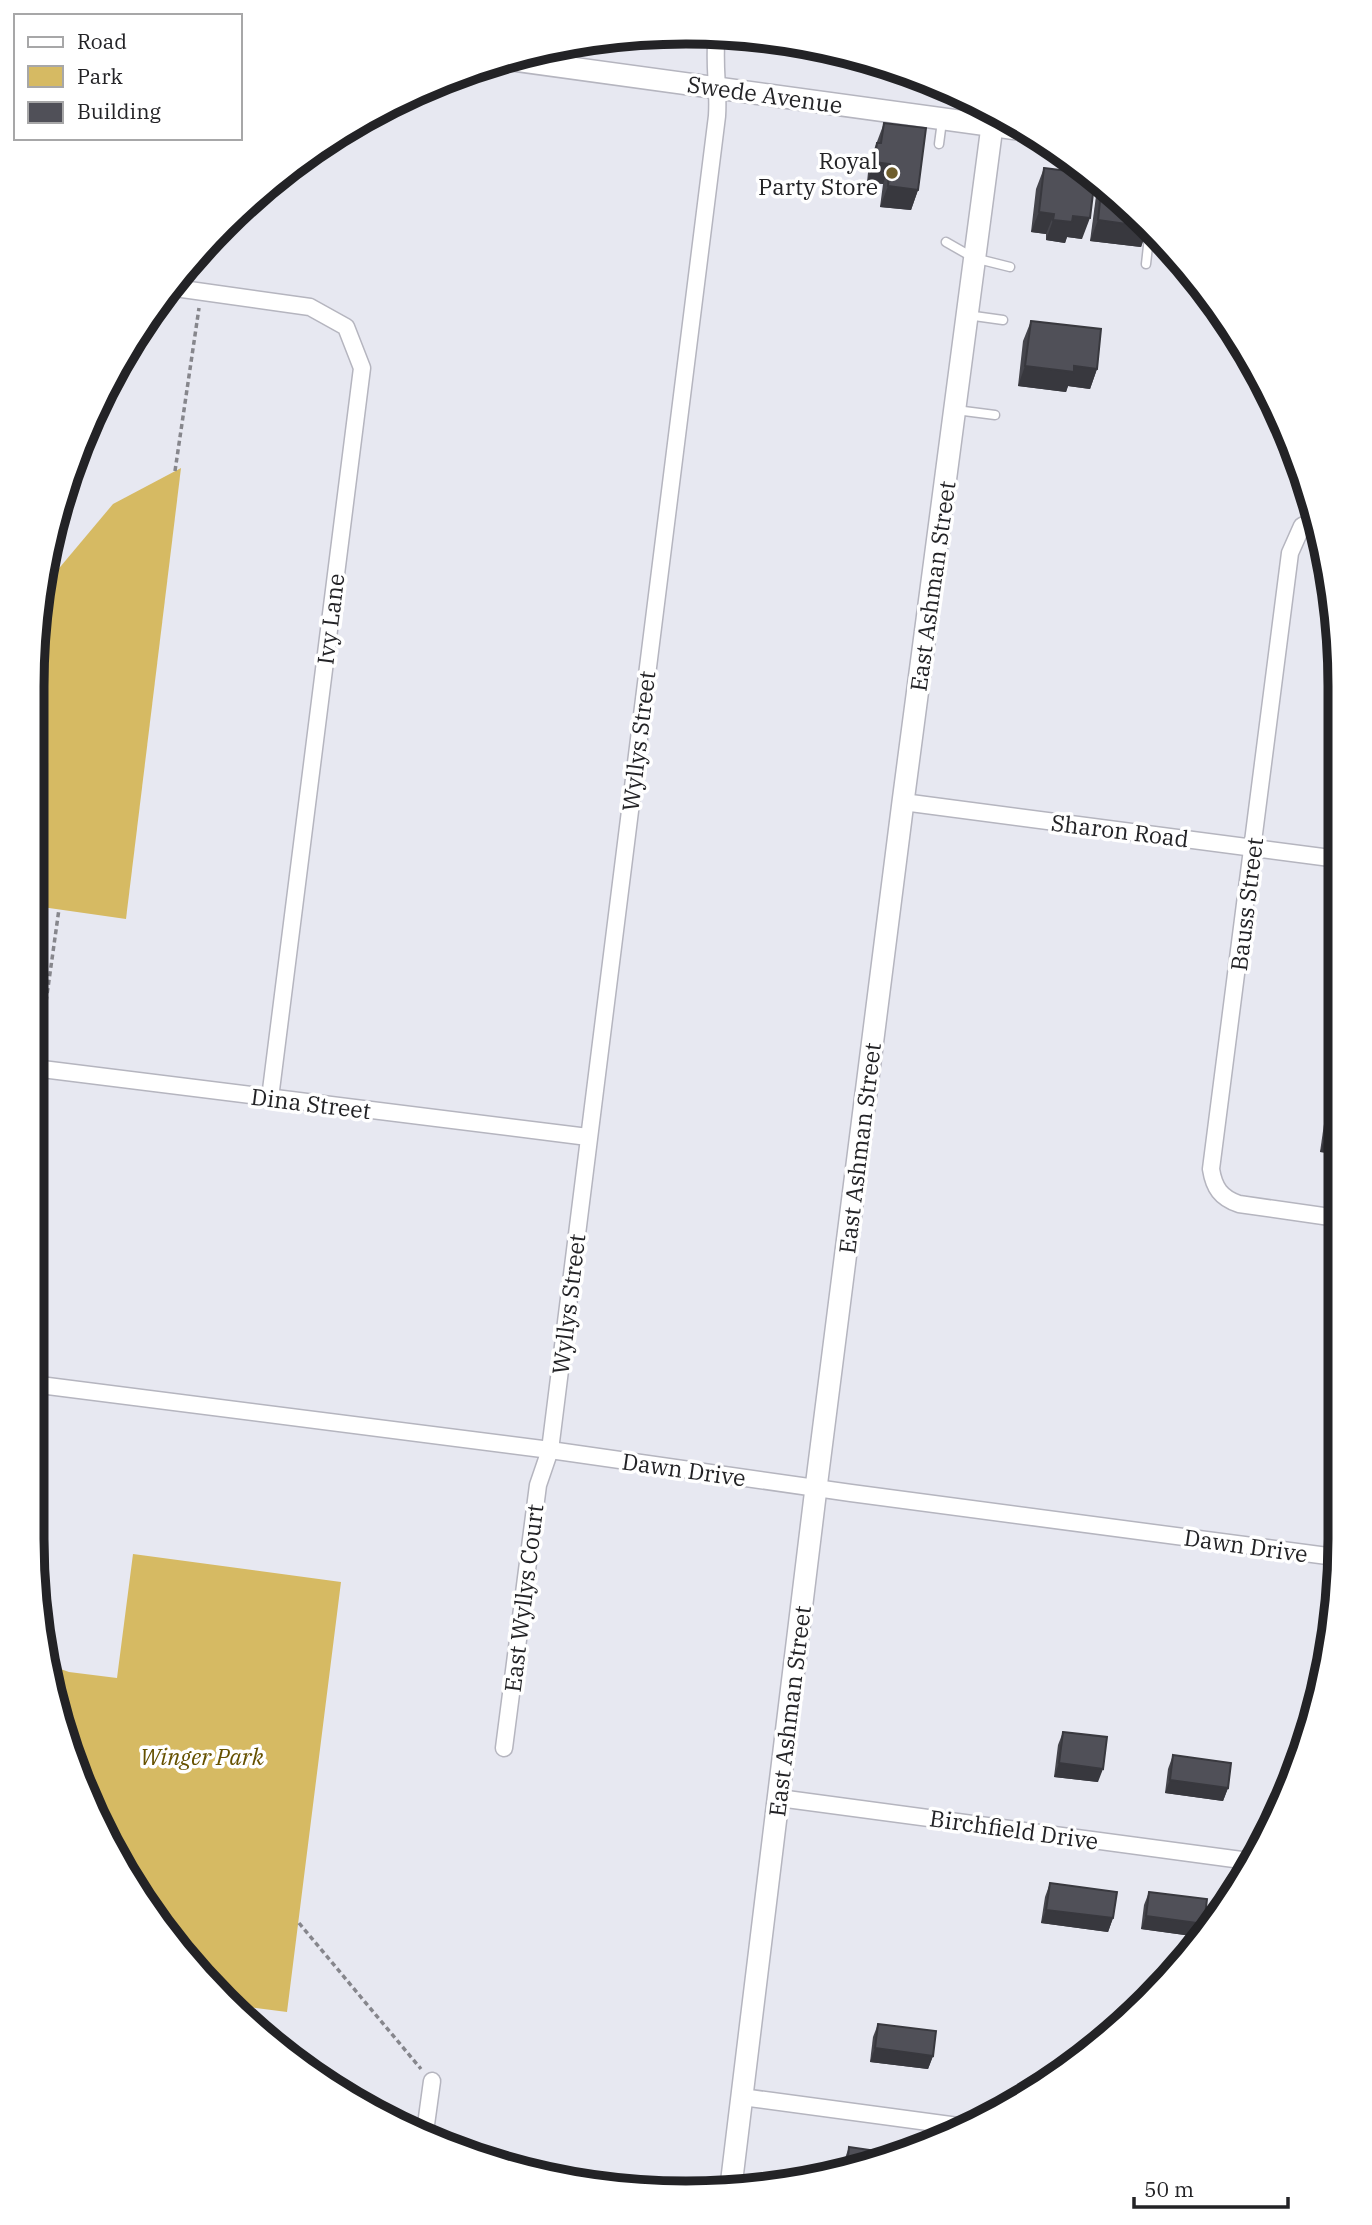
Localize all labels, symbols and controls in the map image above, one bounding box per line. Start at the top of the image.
legend [14,14,242,140]
text: Road [77,27,127,55]
text: Park [77,62,124,90]
street label: Swede Avenue [686,68,844,120]
text: Building [77,97,162,125]
place label: Royal Party Store [758,145,878,201]
marker: Royal Party Store [884,165,900,181]
street label: East Ashman Street [902,479,962,693]
street label: Ivy Lane [310,572,350,666]
street label: Wyllys Street [614,669,662,813]
street label: Sharon Road [1049,807,1191,853]
street label: Bauss Street [1223,836,1269,972]
street label: East Ashman Street [831,1041,887,1255]
street label: Dina Street [249,1081,373,1125]
street label: Wyllys Street [544,1232,592,1376]
street label: Dawn Drive [620,1445,748,1493]
street label: East Wyllys Court [497,1502,549,1694]
street label: Dawn Drive [1182,1521,1310,1569]
street label: East Ashman Street [761,1604,817,1818]
park label: Winger Park [140,1741,265,1771]
street label: Birchfield Drive [928,1802,1100,1856]
scale bar [1134,2166,1288,2210]
text: 50 m [1144,2175,1194,2203]

